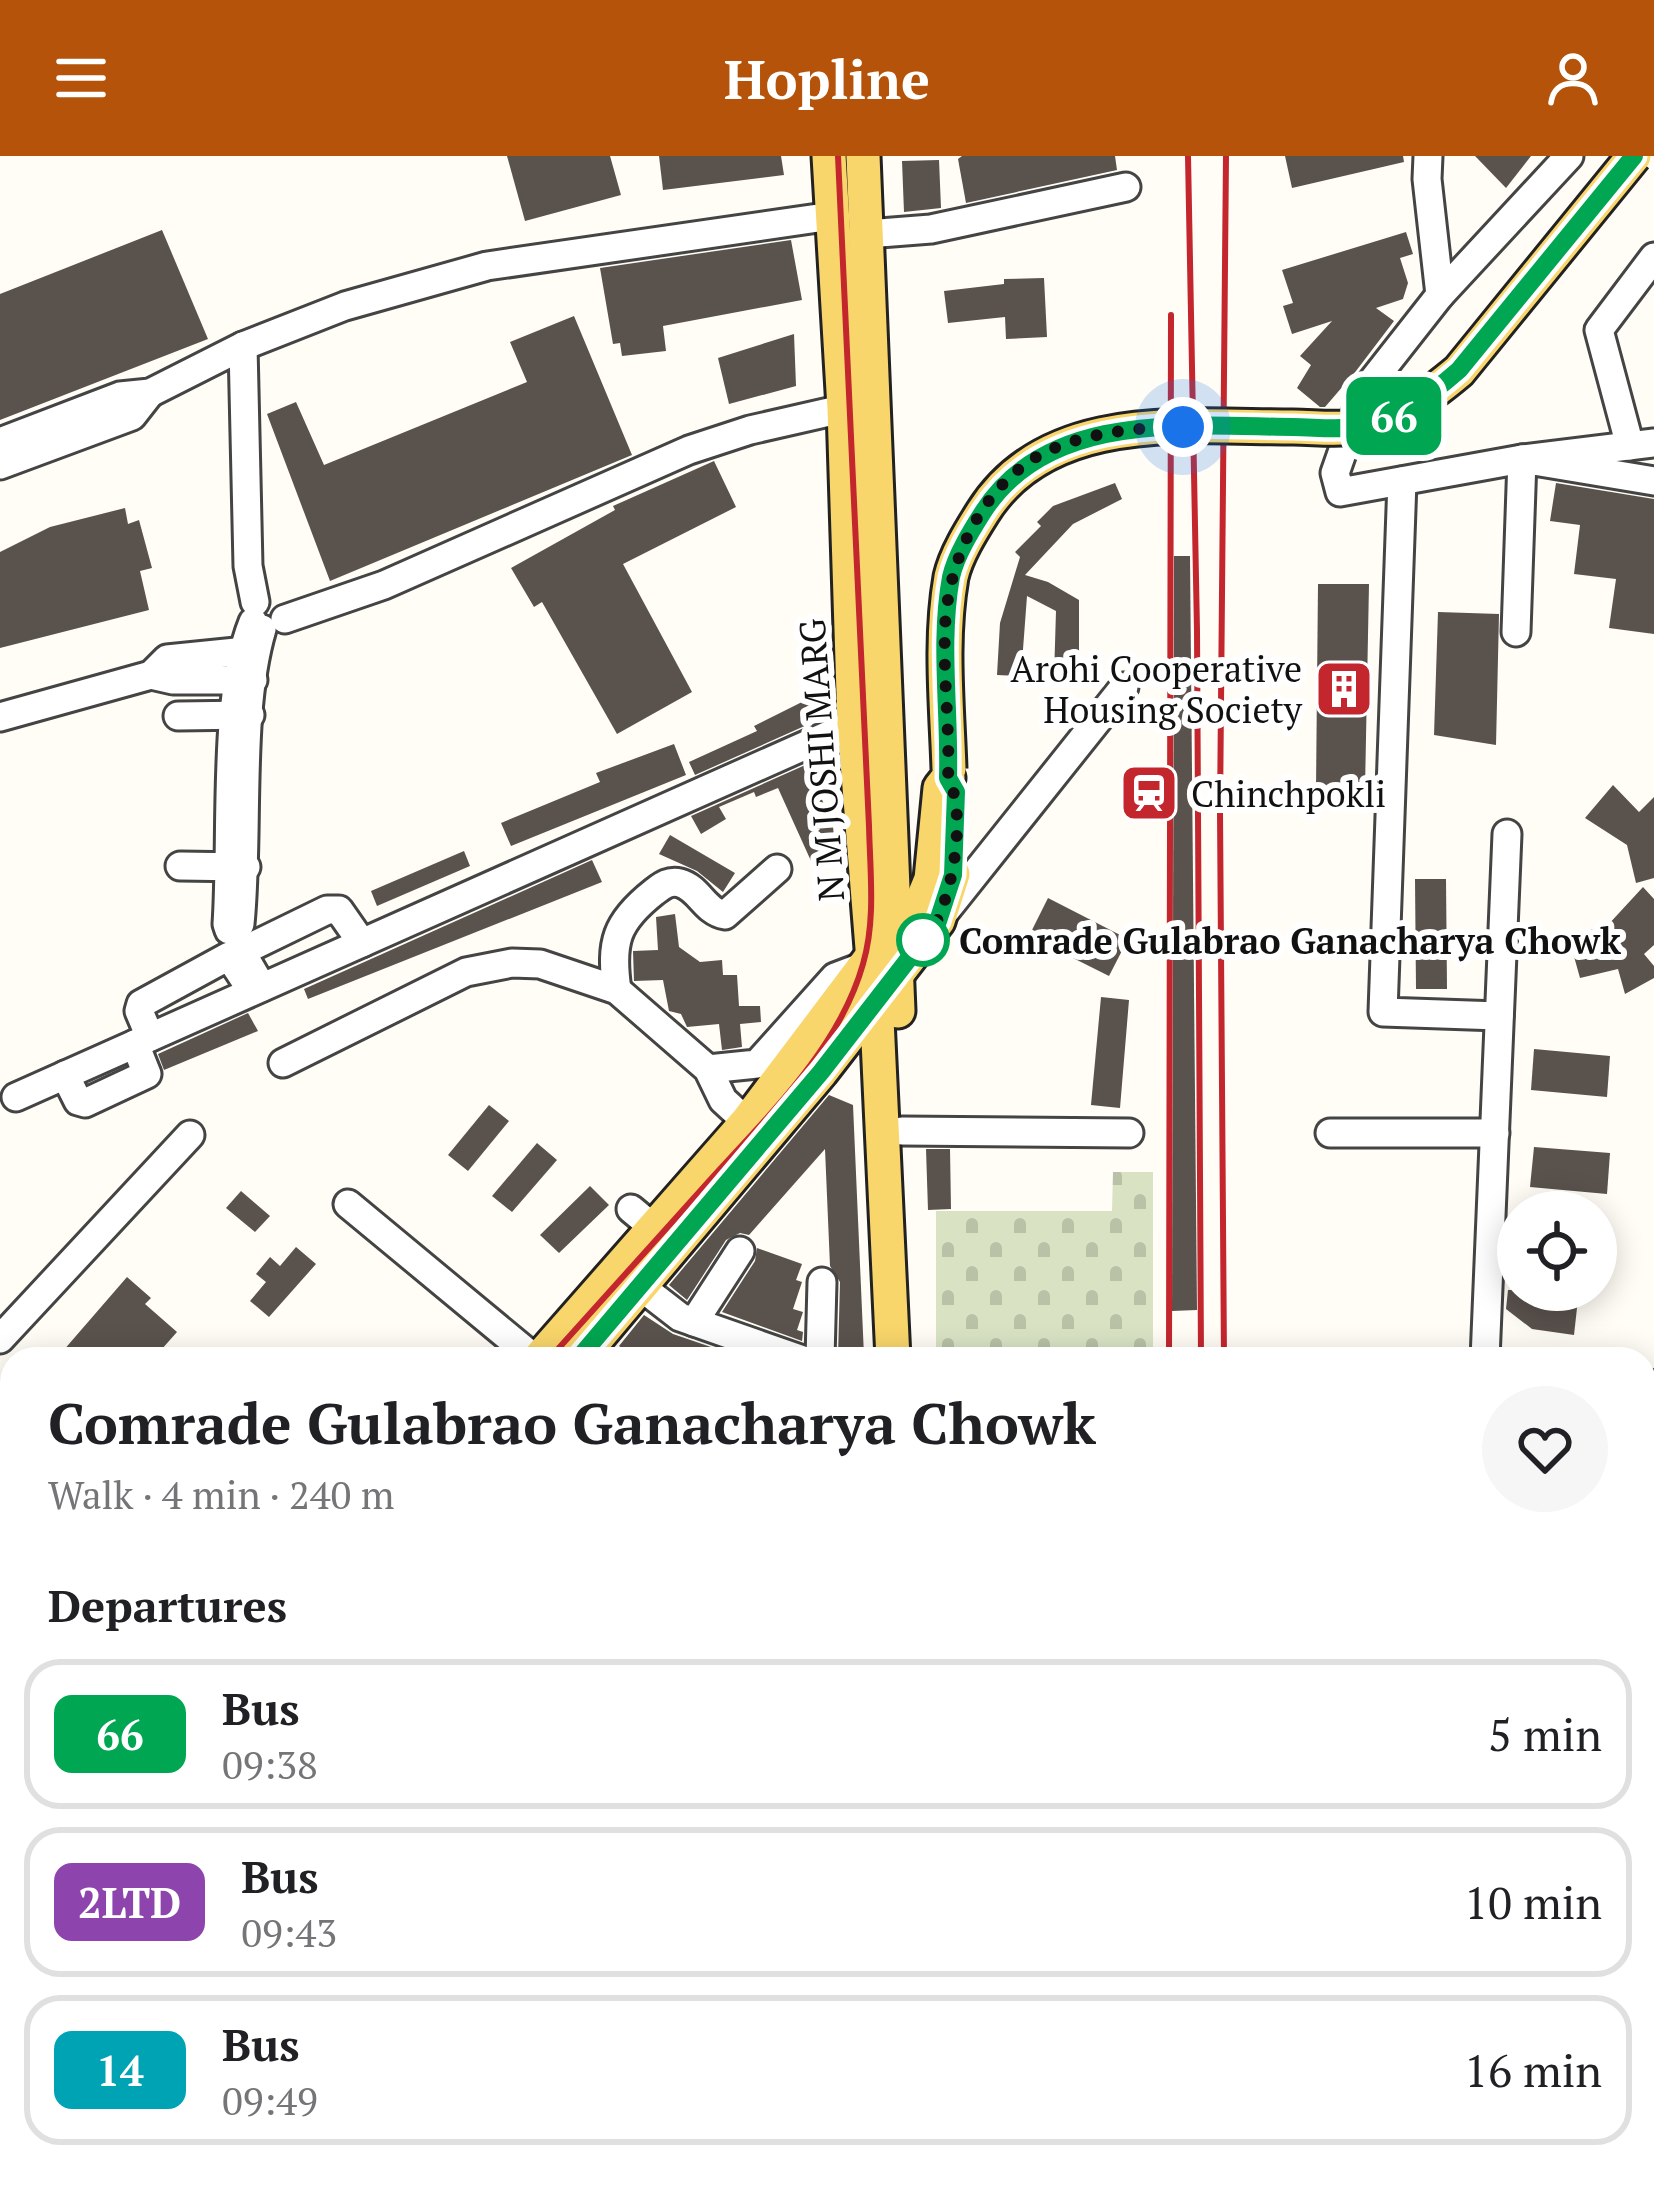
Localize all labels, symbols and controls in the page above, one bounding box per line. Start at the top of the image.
text: Hopline [724,43,930,114]
icon: menu [48,45,114,111]
icon: person [1540,45,1606,111]
line badge: 66 [1340,377,1448,455]
text: 66 [1370,388,1418,444]
your location [1153,397,1213,457]
street label: N M JOSHI MARG [788,617,854,903]
place label: Arohi Cooperative Housing Society [1010,645,1303,733]
building icon: Arohi Cooperative Housing Society [1313,658,1375,720]
station icon: Chinchpokli [1118,762,1180,824]
place label: Chinchpokli [1191,770,1386,817]
marker: Comrade Gulabrao Ganacharya Chowk [898,915,948,965]
place label: Comrade Gulabrao Ganacharya Chowk [959,917,1621,964]
map controls [1497,1191,1617,1311]
button: locate [1497,1191,1617,1311]
text: Comrade Gulabrao Ganacharya Chowk [48,1385,1096,1460]
button: heart [1482,1386,1608,1512]
text: Walk · 4 min · 240 m [48,1468,394,1520]
text: Departures [48,1575,287,1635]
text: Bus [222,1678,300,1738]
text: 5 min [1488,1704,1602,1764]
text: 66 [96,1706,144,1762]
text: 09:38 [222,1738,318,1790]
text: Bus [241,1846,319,1906]
text: 10 min [1464,1872,1602,1932]
text: 2LTD [78,1874,181,1930]
text: 09:43 [241,1906,337,1958]
text: Bus [222,2014,300,2074]
text: 16 min [1464,2040,1602,2100]
text: 14 [96,2042,144,2098]
text: 09:49 [222,2074,318,2126]

